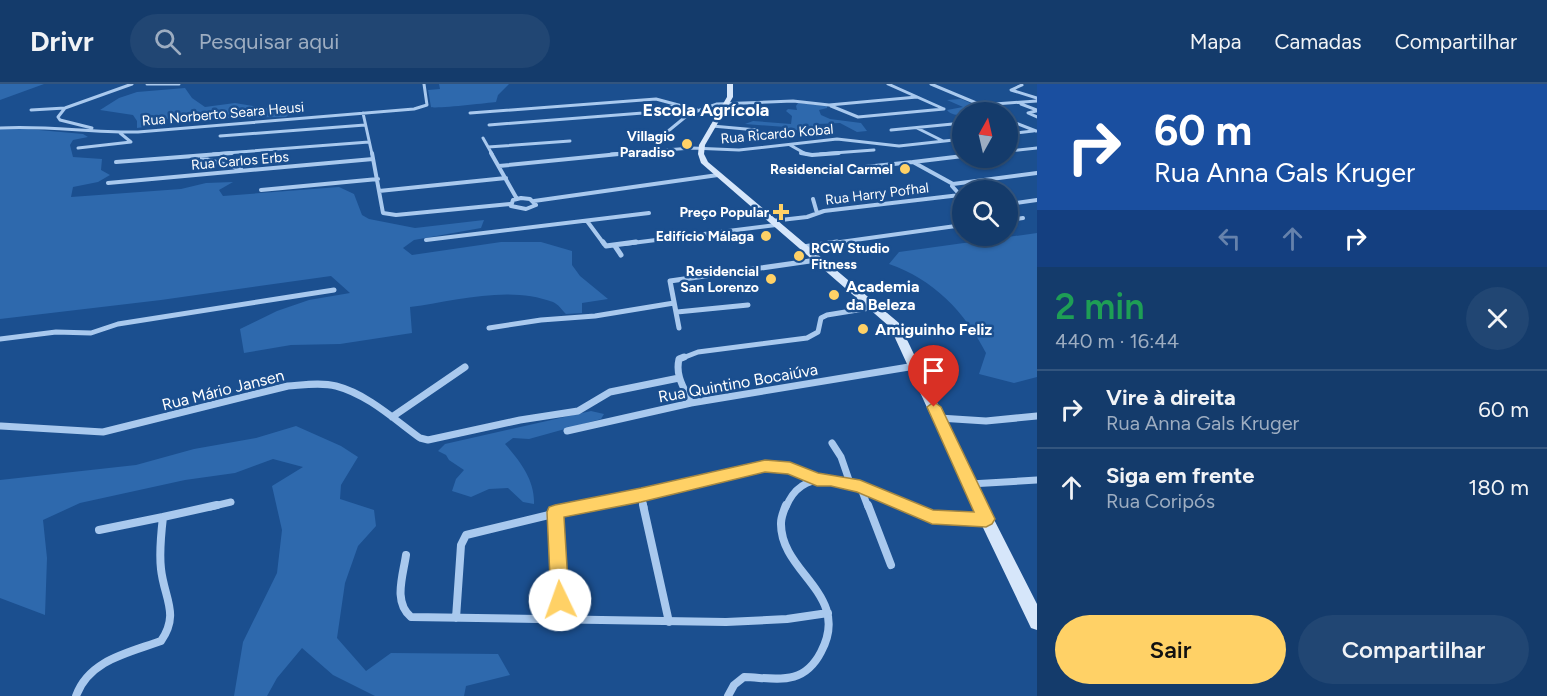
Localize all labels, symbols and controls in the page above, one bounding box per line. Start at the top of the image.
search box [130,14,550,68]
text: Drivr [30,24,94,58]
icon: search [151,25,184,58]
text: Pesquisar aqui [199,28,339,55]
text: Mapa [1190,29,1241,54]
text: Camadas [1274,29,1362,54]
text: Compartilhar [1395,29,1517,54]
street label: Rua Norberto Seara Heusi [141,98,305,130]
district label: Escola Agrícola [643,99,769,121]
north arrow [952,102,1018,168]
map controls [952,102,1018,246]
text: 60 m [1154,105,1252,156]
icon: right [1055,108,1133,186]
street label: Rua Ricardo Kobal [720,121,834,147]
place label: Villagio Paradiso [620,128,675,161]
marker: Villagio Paradiso [680,137,694,151]
street label: Rua Carlos Erbs [190,148,290,174]
text: Rua Anna Gals Kruger [1154,156,1415,189]
place label: Residencial Carmel [770,161,893,178]
marker: Residencial Carmel [898,162,912,176]
street label: Rua Harry Pofhal [824,179,930,209]
button: search [952,180,1018,246]
place label: Preço Popular [679,204,770,221]
marker: Preço Popular [774,205,788,219]
icon: left [1213,222,1246,255]
icon: ahead [1276,222,1309,255]
icon: right [1339,222,1372,255]
place label: Edifício Málaga [656,228,754,245]
marker: Edifício Málaga [759,229,773,243]
place label: RCW Studio Fitness [811,240,890,273]
marker: RCW Studio Fitness [792,249,806,263]
place label: Residencial San Lorenzo [680,263,759,296]
marker: Residencial San Lorenzo [764,272,778,286]
place label: Academia da Beleza [846,277,920,314]
text: 2 min [1055,285,1145,328]
button: close [1466,287,1529,350]
marker: Academia da Beleza [827,288,841,302]
place label: Amiguinho Feliz [875,320,993,339]
marker: Amiguinho Feliz [856,322,870,336]
text: 440 m · 16:44 [1055,329,1179,353]
pin [908,345,959,407]
icon: arrive [917,354,950,387]
street label: Rua Quintino Bocaiúva [657,360,819,406]
street label: Rua Mário Jansen [160,366,286,414]
text: Vire à direita [1106,384,1236,411]
icon: right [1055,393,1088,426]
text: 60 m [1478,396,1529,423]
text: Rua Anna Gals Kruger [1106,411,1299,435]
text: Siga em frente [1106,462,1254,489]
icon: ahead [1055,471,1088,504]
text: 180 m [1468,474,1529,501]
text: Rua Coripós [1106,489,1215,513]
position arrow [528,568,592,632]
button: Sair [1055,615,1286,684]
button: Compartilhar [1298,615,1529,684]

